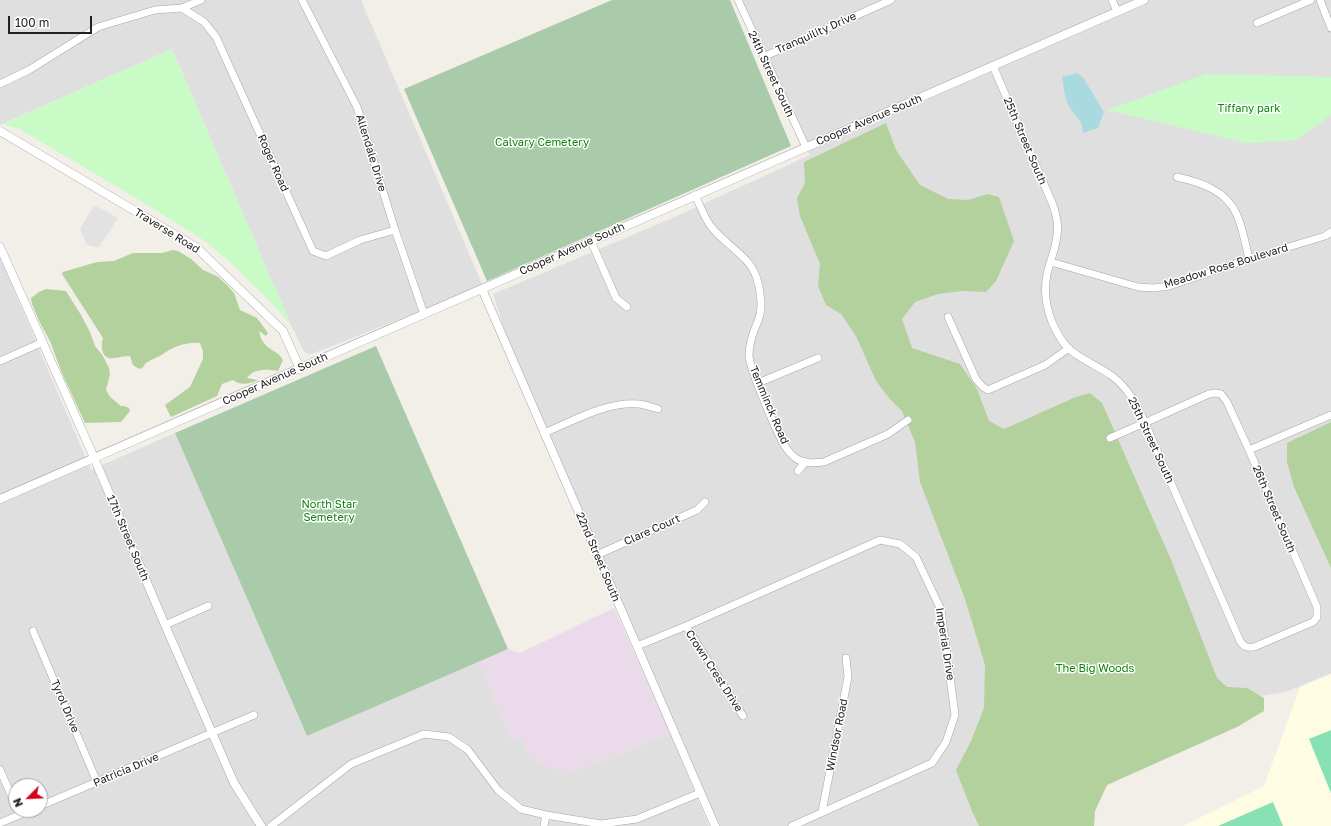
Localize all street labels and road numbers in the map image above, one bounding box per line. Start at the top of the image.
street label: Tranquility Drive [774,9,858,57]
street label: 24th Street South [745,29,797,119]
street label: Cooper Avenue South [814,92,924,148]
street label: 25th Street South [1001,95,1049,187]
street label: Allendale Drive [353,113,389,193]
street label: Roger Road [255,132,291,194]
street label: Traverse Road [132,206,202,256]
street label: Cooper Avenue South [517,220,627,278]
street label: Meadow Rose Boulevard [1162,241,1290,291]
street label: Cooper Avenue South [220,350,330,408]
street label: Temminck Road [747,364,791,446]
street label: 25th Street South [1125,395,1177,485]
street label: 26th Street South [1250,463,1298,555]
street label: 17th Street South [104,493,152,583]
street label: 22nd Street South [573,510,623,604]
street label: Clare Court [622,512,682,548]
street label: Imperial Drive [933,607,957,681]
street label: Crown Crest Drive [683,628,745,714]
street label: Tyrol Drive [48,677,82,735]
street label: Windsor Road [824,698,850,772]
street label: Patricia Drive [91,750,161,790]

